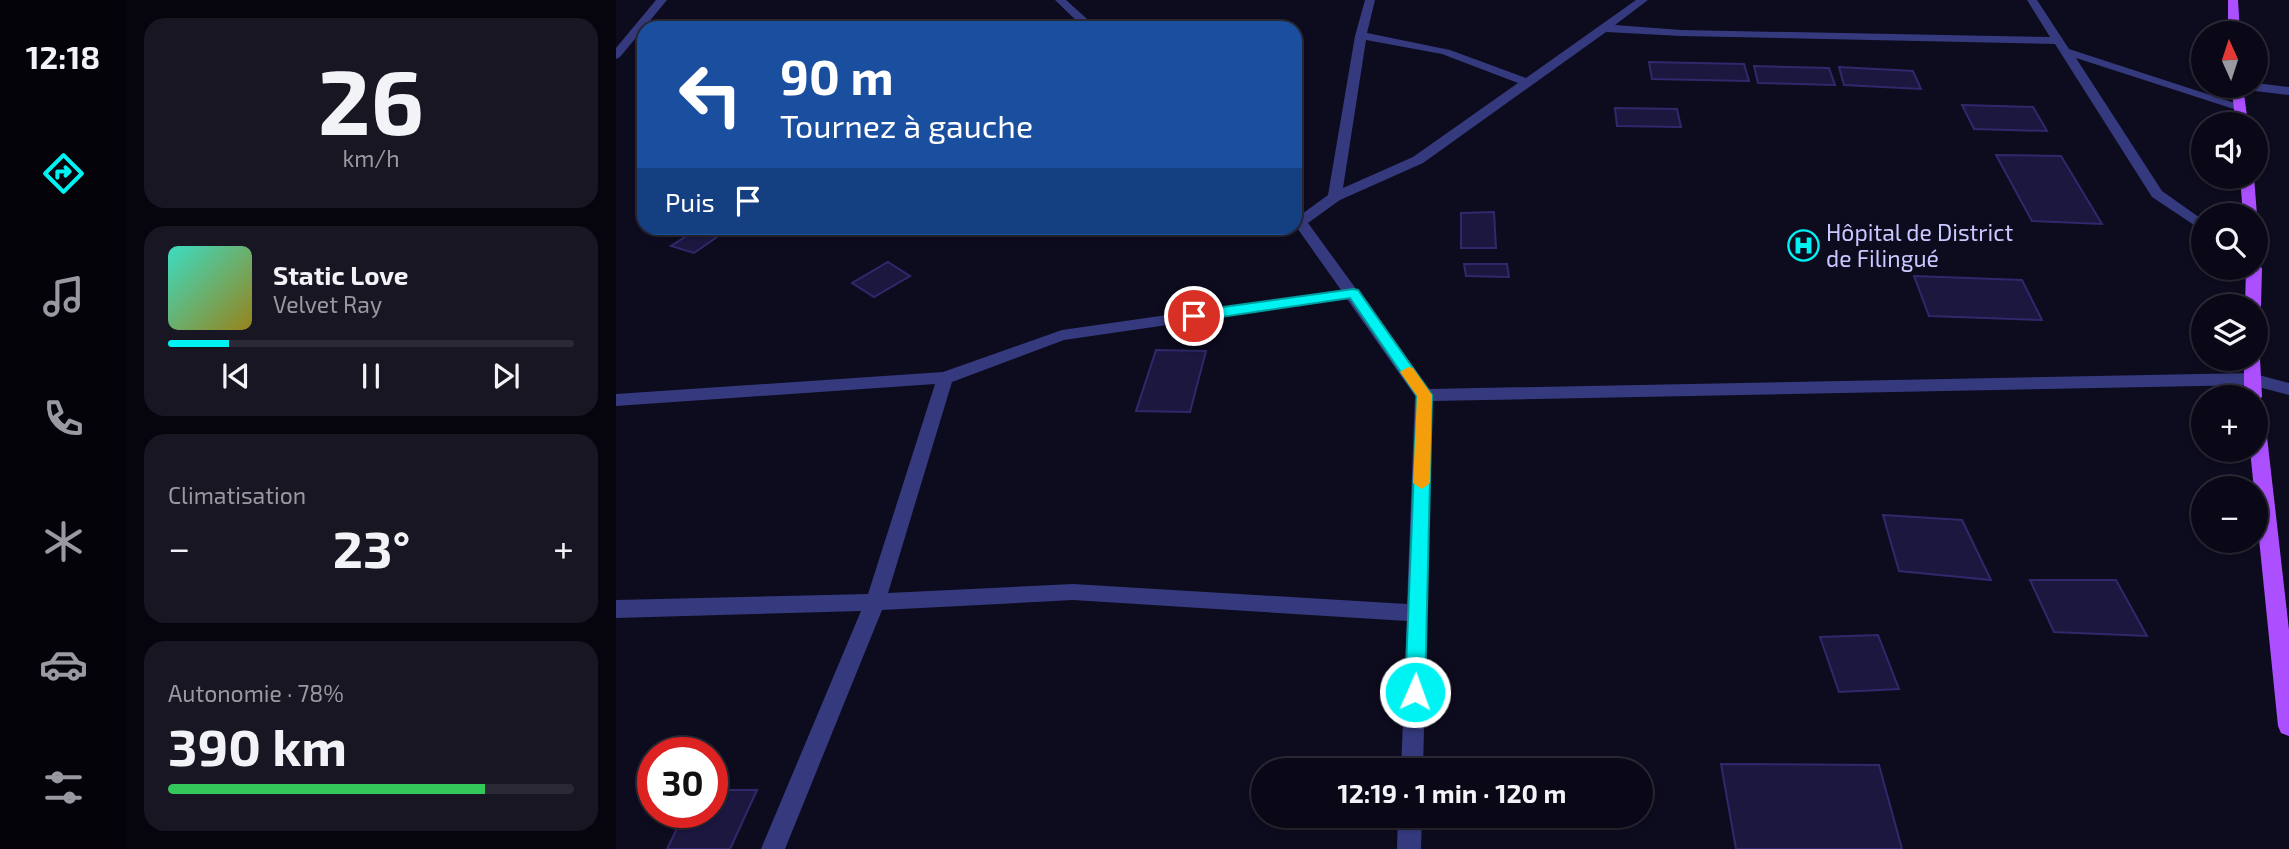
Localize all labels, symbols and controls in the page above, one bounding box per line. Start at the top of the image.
north arrow [2191,21,2268,98]
map controls [2191,21,2268,553]
text: 12:18 [26,37,100,75]
text: 26 [318,44,424,153]
text: 90 m [780,46,894,105]
icon: left [665,49,756,140]
text: Tournez à gauche [780,106,1033,144]
button: sound [2191,112,2268,189]
text: km/h [342,144,400,172]
icon: directions [39,149,88,198]
icon: arrive [729,182,767,220]
text: Puis [665,186,715,217]
button: search [2191,203,2268,280]
place label: Hôpital de District de Filingué [1826,218,2014,272]
hospital icon: Hôpital de District de Filingué [1786,228,1820,262]
text: Static Love [273,259,409,290]
icon: music [39,272,88,321]
pin [1164,286,1224,346]
text: Velvet Ray [273,290,382,318]
button: layers [2191,294,2268,371]
icon: arrive [1175,297,1213,335]
icon: previous [217,357,255,395]
icon: pause [352,357,390,395]
icon: next [487,357,525,395]
button: + [2191,385,2268,462]
icon: phone [39,394,88,443]
button: − [2191,476,2268,553]
text: Climatisation [168,481,306,509]
text: 23° [333,516,410,578]
icon: climate [39,517,88,566]
text: − [168,524,190,570]
text: + [553,524,574,570]
icon: car [39,640,88,689]
position arrow [1378,655,1452,729]
text: Autonomie · 78% [168,679,344,707]
text: 390 km [168,714,347,776]
speed limit sign: 30 [637,737,728,828]
icon: filters [39,763,88,812]
text: 12:19 · 1 min · 120 m [1338,777,1566,808]

